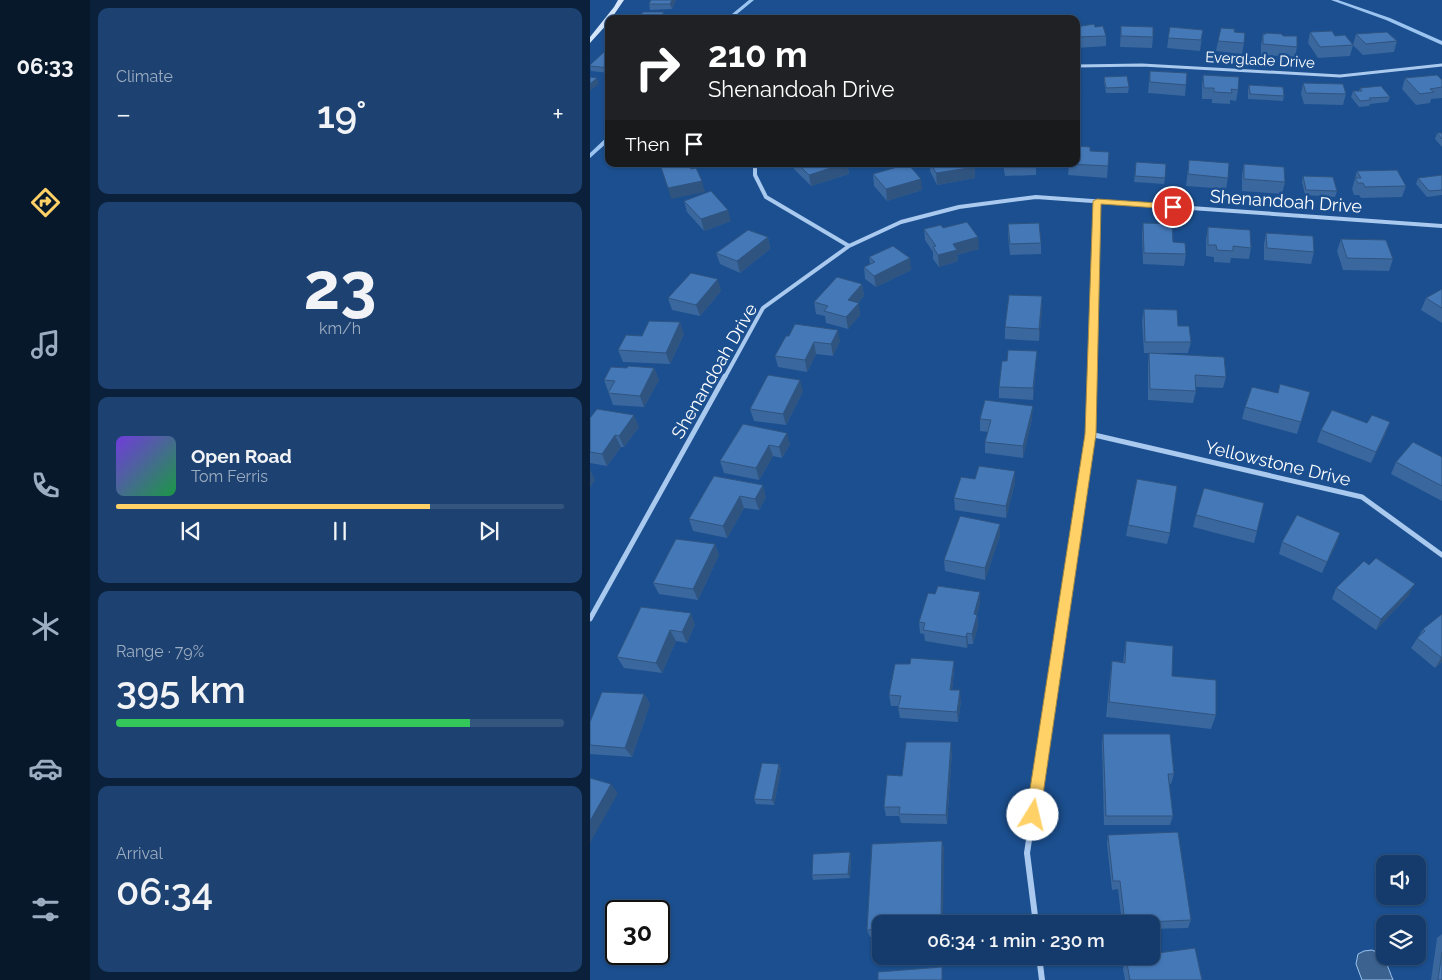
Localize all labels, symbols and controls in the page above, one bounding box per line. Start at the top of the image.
text: 210 m [708,34,808,75]
icon: right [625,35,690,100]
street label: Everglade Drive [1205,48,1315,72]
text: 06:33 [17,53,73,79]
text: Climate [116,67,173,86]
text: Shenandoah Drive [708,76,894,102]
text: 19° [317,92,367,137]
text: − [116,98,131,131]
text: + [552,98,564,131]
icon: arrive [680,130,708,158]
text: Then [625,133,670,155]
icon: directions [28,185,63,220]
street label: Shenandoah Drive [1209,185,1363,217]
pin [1152,186,1194,228]
icon: arrive [1159,193,1187,221]
text: 23 [304,248,376,324]
street label: Shenandoah Drive [667,299,761,442]
text: km/h [319,319,361,338]
icon: music [28,327,63,362]
street label: Yellowstone Drive [1203,436,1353,490]
text: Open Road [191,445,292,467]
text: Tom Ferris [191,467,268,486]
icon: phone [28,468,63,503]
icon: previous [177,517,205,545]
icon: pause [326,517,354,545]
icon: next [475,517,503,545]
icon: climate [28,609,63,644]
text: Range · 79% [116,642,204,661]
text: 395 km [116,667,246,712]
icon: car [28,751,63,786]
position arrow [1006,788,1058,840]
text: Arrival [116,844,163,863]
map controls [1376,855,1426,965]
button: sound [1376,855,1426,905]
text: 06:34 [116,869,213,914]
icon: filters [28,892,63,927]
speed limit sign: 30 [605,900,670,965]
button: layers [1376,915,1426,965]
text: 06:34 · 1 min · 230 m [927,929,1105,951]

